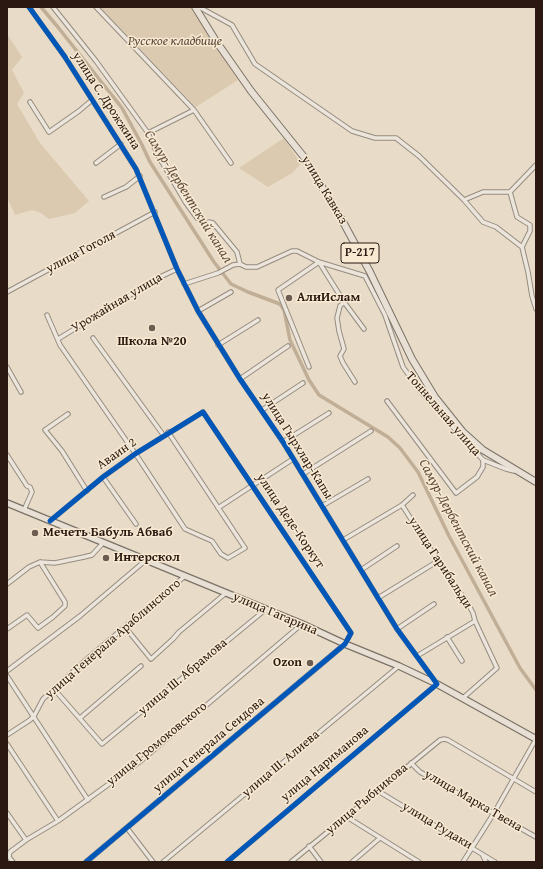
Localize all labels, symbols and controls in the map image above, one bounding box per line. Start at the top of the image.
park label: Русское кладбище [128,34,222,50]
street label: улица С. Дрожжина [69,49,143,153]
water label: Самур-Дербентский канал [140,127,236,267]
street label: улица Кавказ [297,153,351,227]
street label: улица Гоголя [43,227,119,277]
road number: Р-217 [341,243,379,263]
street label: Урожайная улица [69,270,165,336]
place label: АлиИслам [297,290,360,306]
marker: АлиИслам [284,293,294,303]
marker: Школа №20 [147,323,157,333]
place label: Школа №20 [117,334,187,350]
street label: Тоннельная улица [402,369,484,459]
street label: улица Гырхлар-Капы [258,390,336,502]
street label: Аваин 2 [94,435,140,473]
water label: Самур-Дербентский канал [415,456,501,600]
street label: улица Деде-Коркут [252,470,328,572]
street label: улица Гарибальди [405,514,475,612]
place label: Мечеть Бабуль Абваб [43,525,173,541]
marker: Мечеть Бабуль Абваб [30,528,40,538]
place label: Интерскол [114,550,180,566]
marker: Интерскол [101,553,111,563]
street label: улица Генерала Араблинского [42,576,184,702]
street label: улица Гагарина [230,589,320,639]
street label: улица Ш. Абрамова [135,635,231,719]
place label: Ozon [273,655,302,671]
marker: Ozon [305,658,315,668]
street label: улица Генерала Сеидова [150,694,268,796]
street label: улица Громоковского [104,699,210,789]
street label: улица Нариманова [278,723,372,805]
street label: улица Ш. Алиева [239,727,323,801]
street label: улица Рыбникова [323,760,411,838]
street label: улица Марка Твена [421,767,525,835]
street label: улица Рудаки [399,799,475,853]

